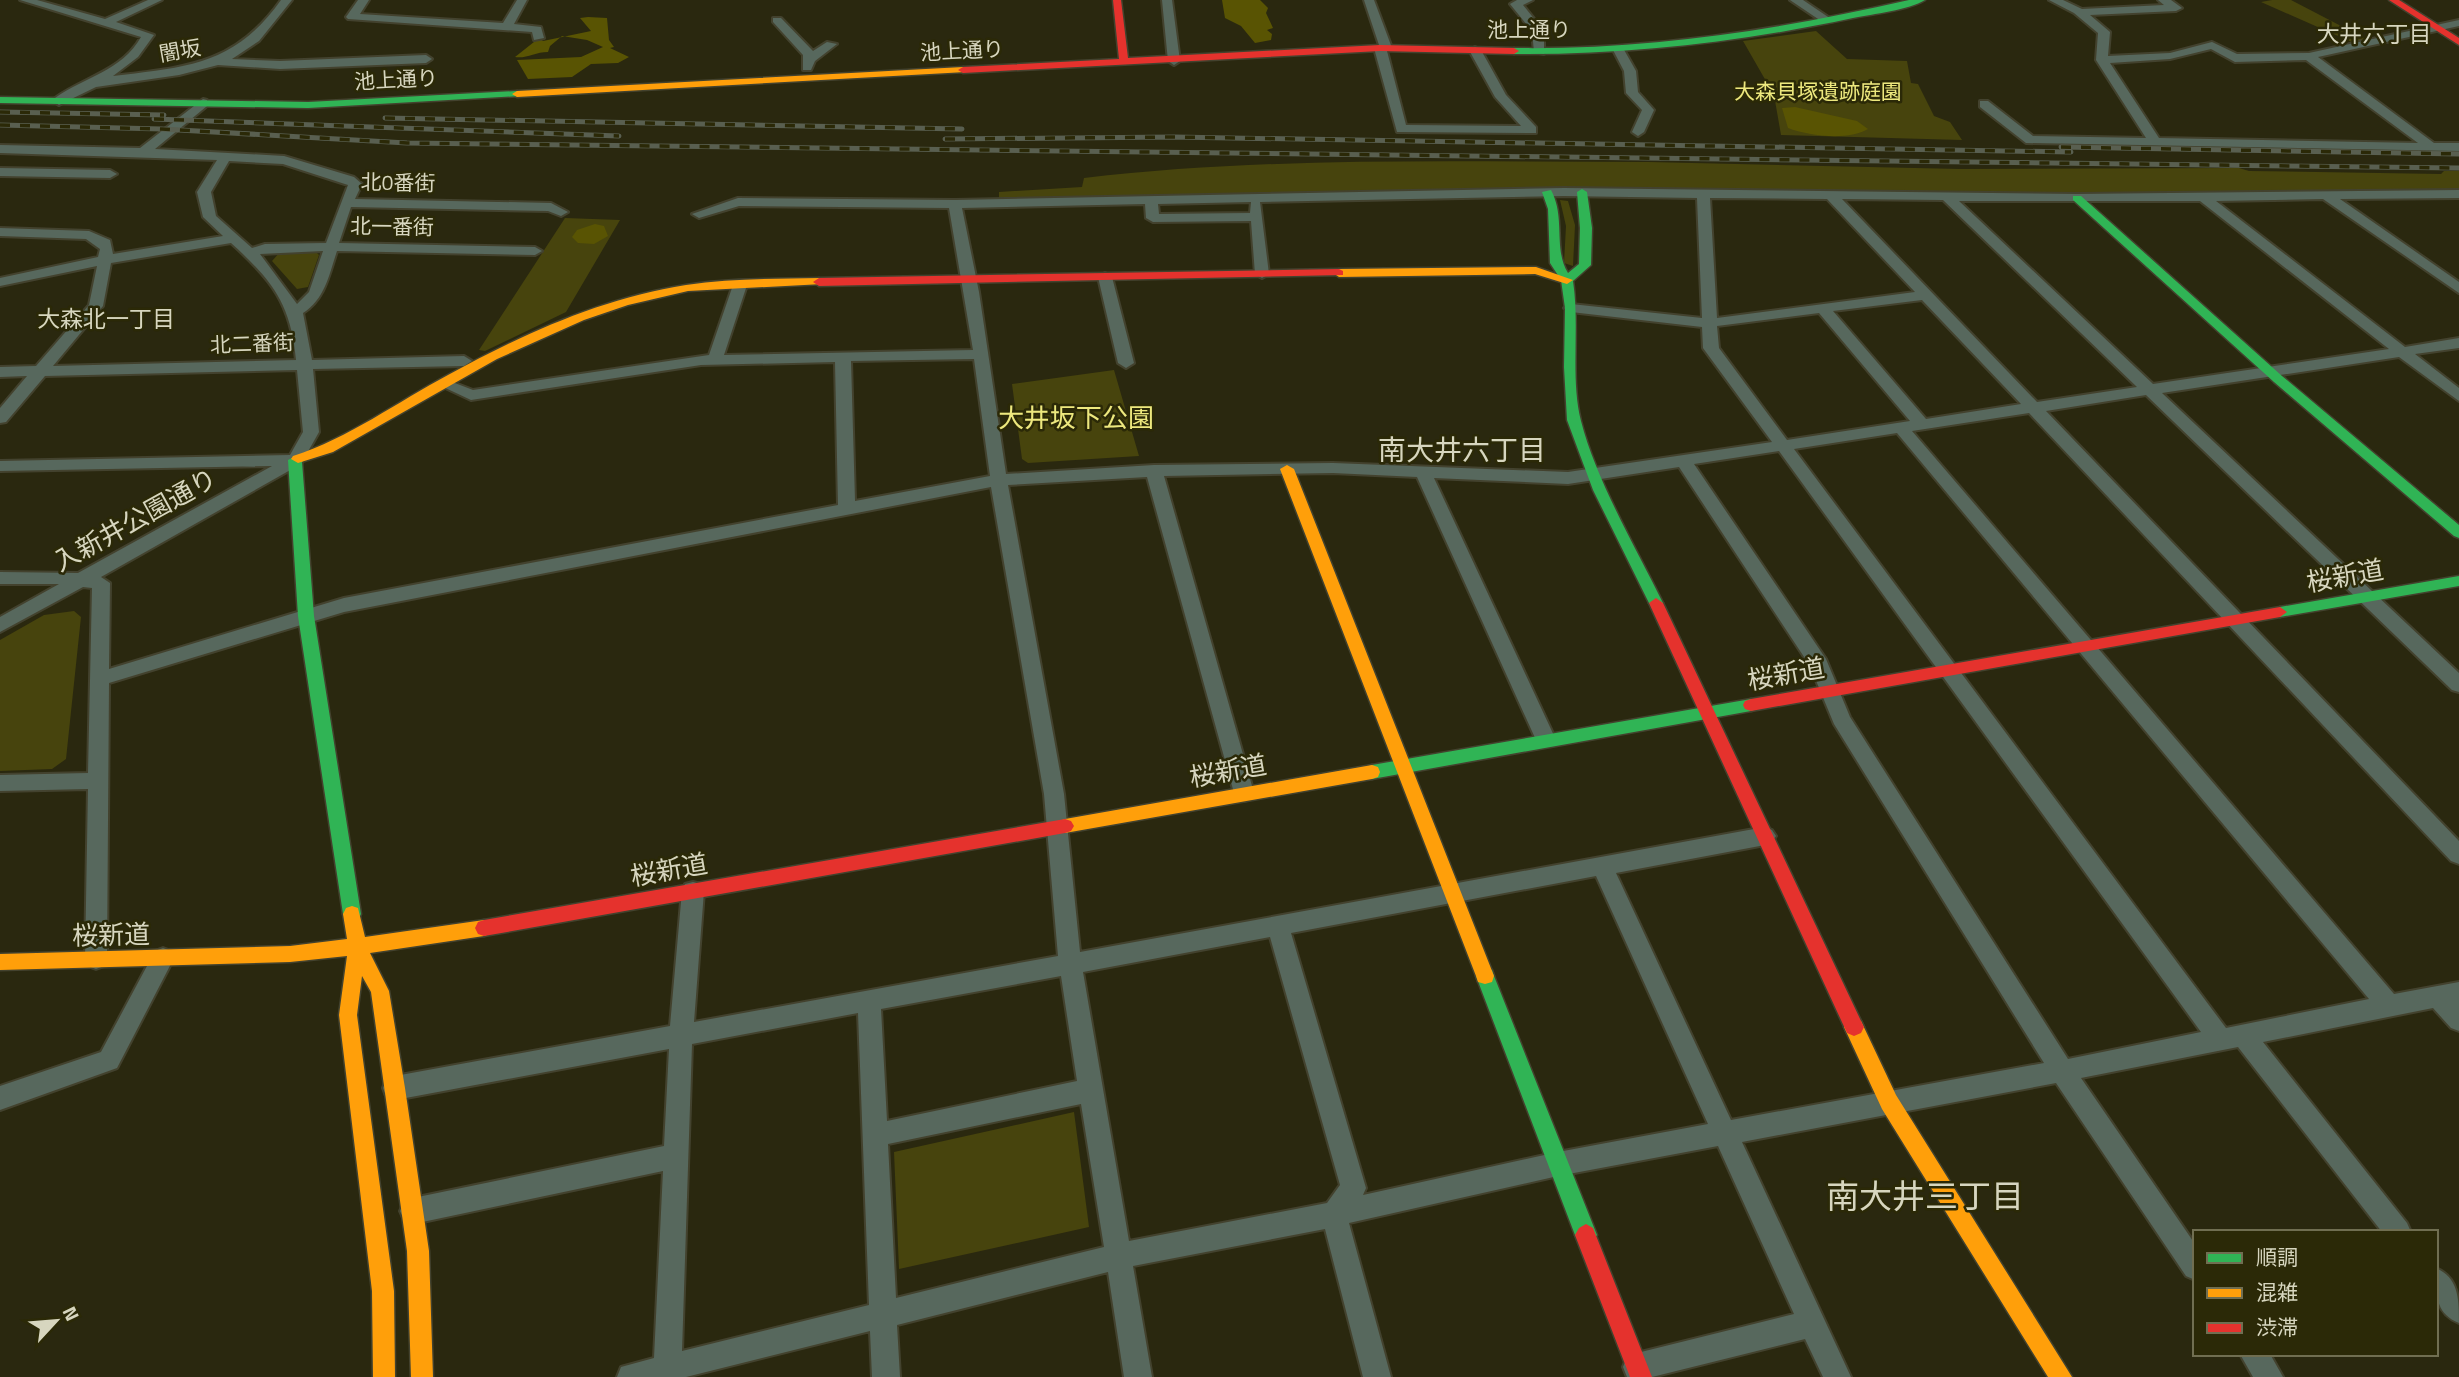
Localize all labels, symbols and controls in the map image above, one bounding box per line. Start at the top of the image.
street label: 池上通り [1487,13,1571,45]
district label: 大井六丁目 [2317,16,2432,51]
street label: 闇坂 [156,31,203,69]
street label: 池上通り [919,32,1005,68]
street label: 池上通り [353,61,439,97]
park label: 大森貝塚遺跡庭園 [1734,75,1902,107]
street label: 北0番街 [360,165,436,199]
street label: 北一番街 [350,209,434,243]
district label: 大森北一丁目 [37,301,175,336]
street label: 北二番街 [209,326,294,360]
park label: 大井坂下公園 [998,398,1154,437]
district label: 南大井六丁目 [1378,428,1546,471]
street label: 入新井公園通り [46,458,224,581]
street label: 桜新道 [2303,550,2387,601]
street label: 桜新道 [1744,648,1828,699]
street label: 桜新道 [1186,745,1270,796]
street label: 桜新道 [627,844,711,895]
street label: 桜新道 [72,914,150,955]
district label: 南大井三丁目 [1826,1171,2024,1221]
legend [2193,1230,2438,1356]
text: 順調 [2256,1241,2298,1273]
text: 混雑 [2256,1276,2298,1308]
north arrow [21,1286,91,1356]
text: N [56,1301,88,1326]
text: 渋滞 [2256,1311,2298,1343]

